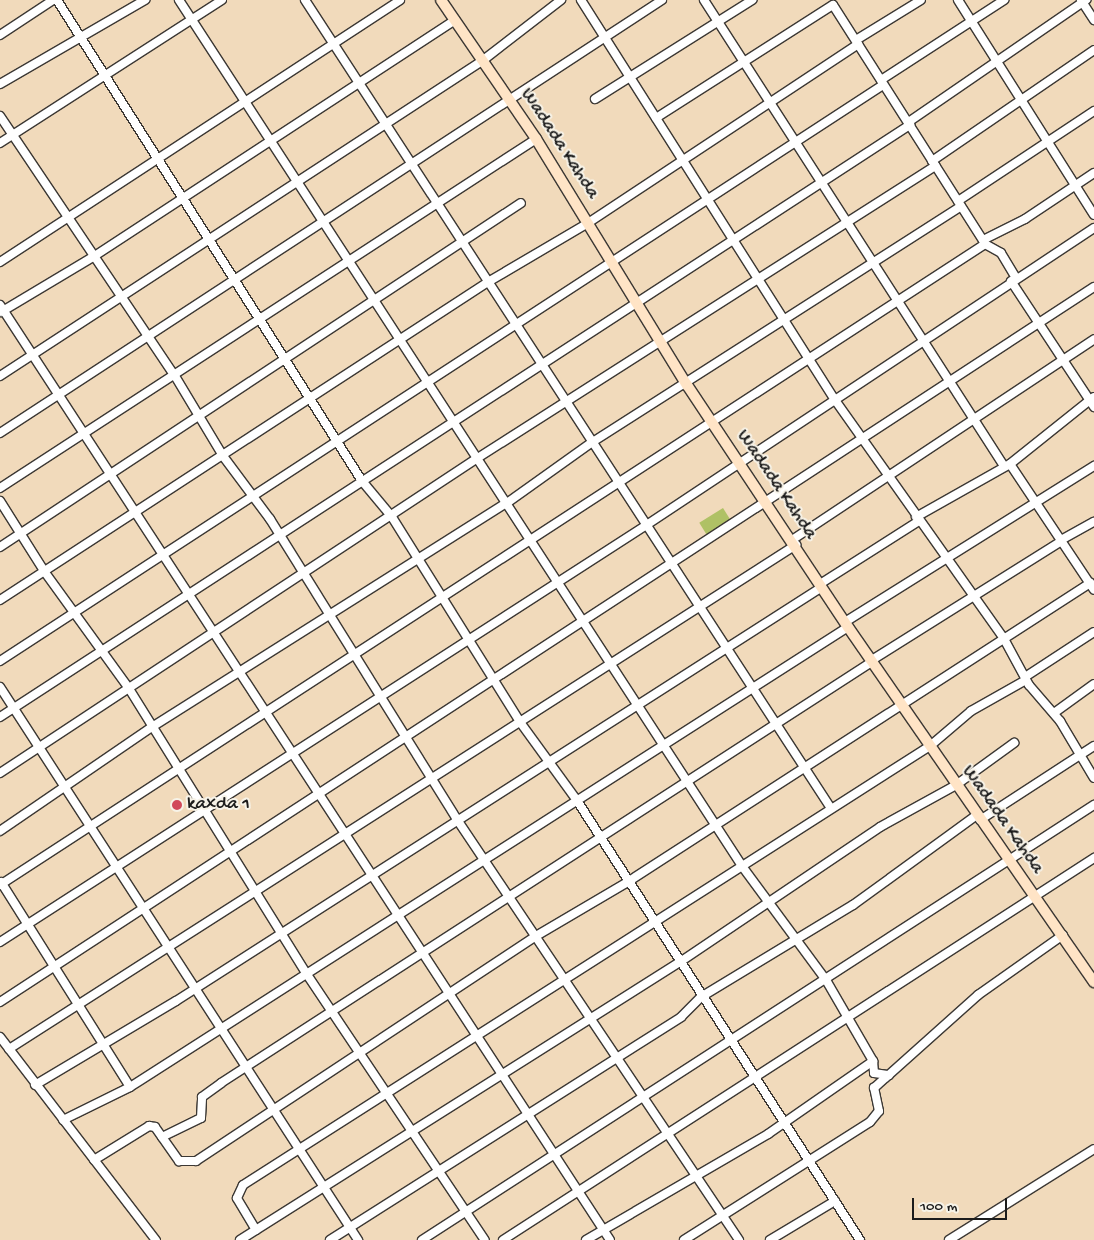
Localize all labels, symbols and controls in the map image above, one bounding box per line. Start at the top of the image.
street label: Wadada Kahda [515,84,603,204]
street label: Wadada Kahda [731,426,821,544]
street label: Wadada Kahda [956,761,1048,879]
place label: kaxda 1 [187,794,250,816]
marker: kaxda 1 [171,799,183,811]
scale bar [914,1188,1009,1220]
text: 100 m [920,1198,957,1216]

